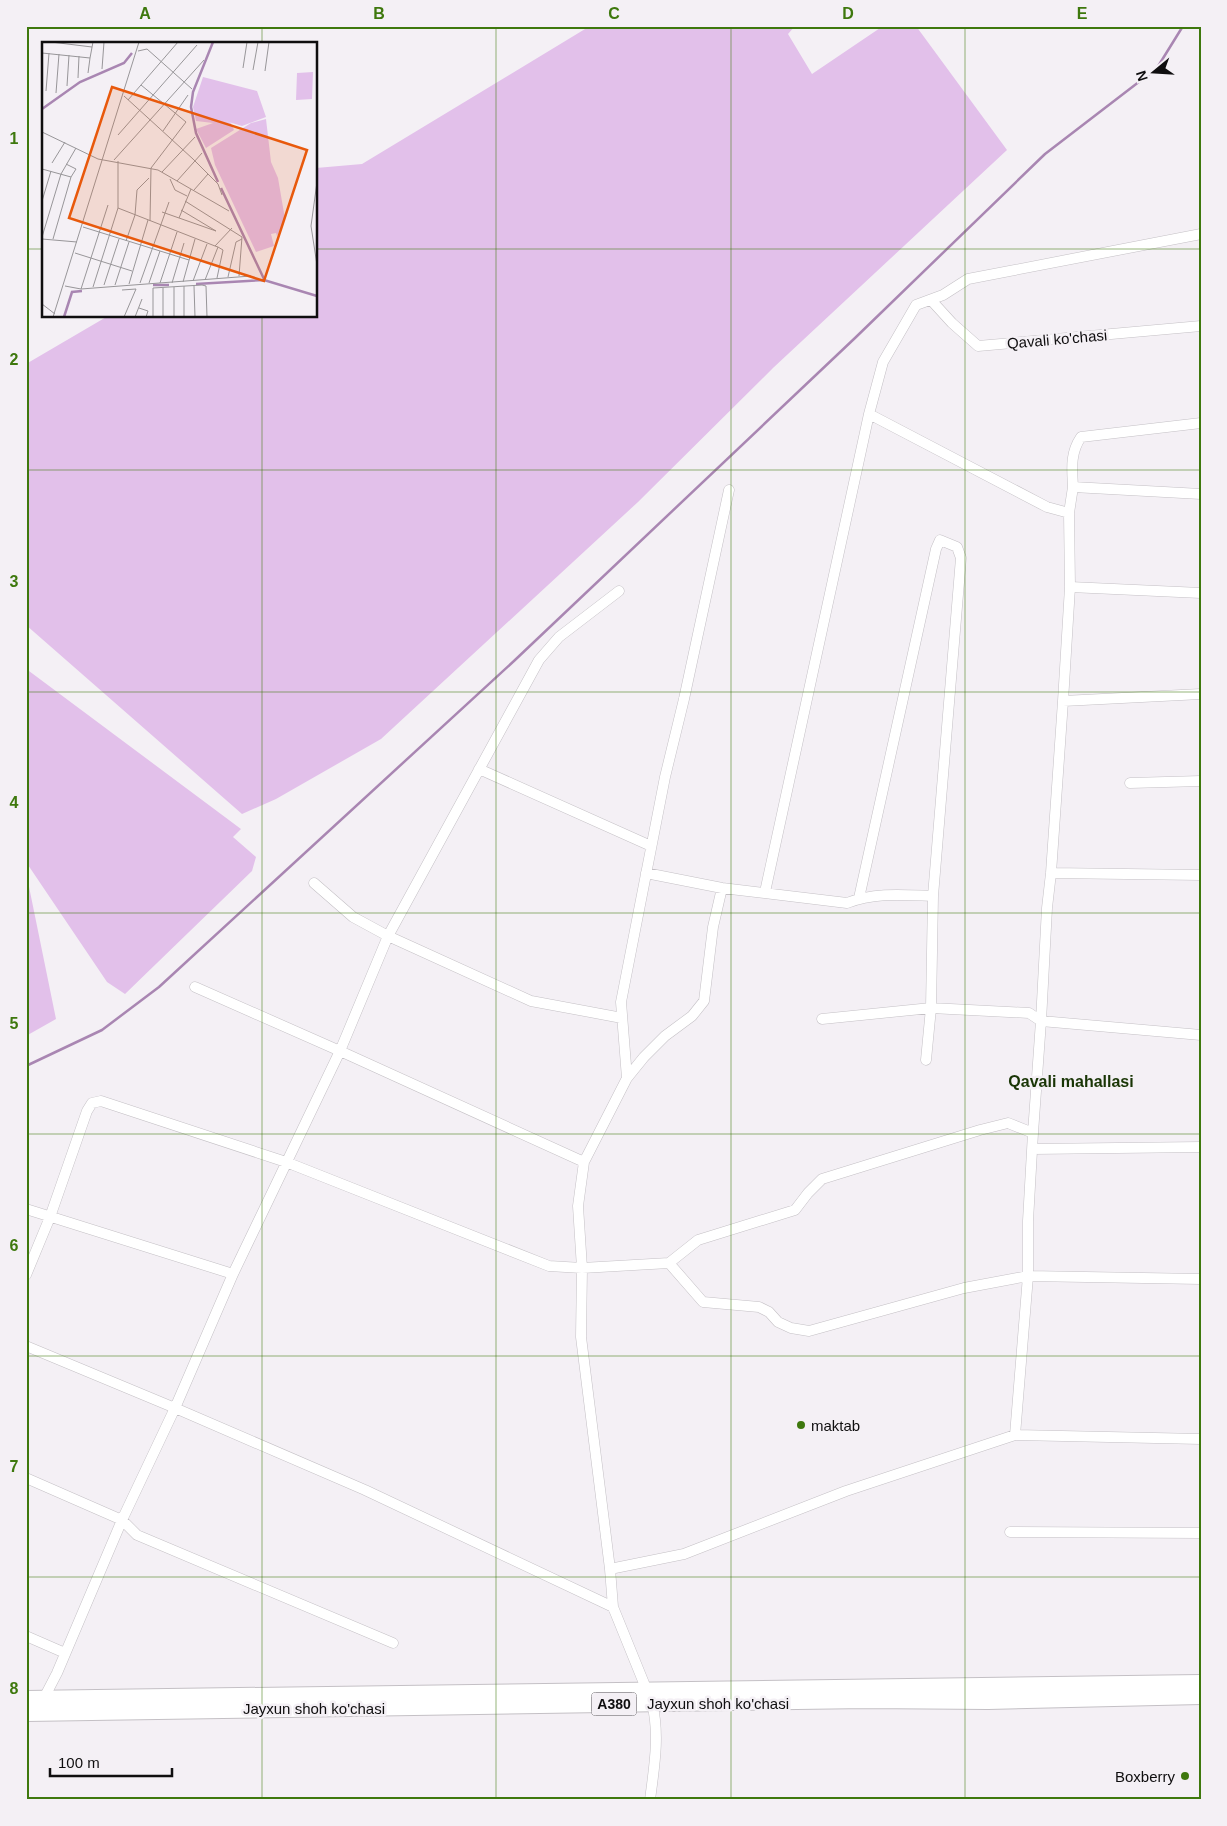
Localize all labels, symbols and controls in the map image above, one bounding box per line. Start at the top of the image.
text: A [139,5,151,22]
text: B [373,5,385,22]
text: C [608,5,620,22]
text: D [842,5,854,22]
text: E [1077,5,1088,22]
inset map [42,42,318,318]
north arrow [1130,48,1180,98]
text: N [1132,69,1151,83]
text: 1 [10,130,19,147]
street label: Qavali ko'chasi [1006,326,1108,352]
text: 2 [10,351,19,368]
text: 3 [10,573,19,590]
text: 4 [10,794,19,811]
text: 5 [10,1015,19,1032]
district label: Qavali mahallasi [1008,1073,1134,1090]
text: 6 [10,1237,19,1254]
place label: maktab [811,1417,860,1434]
marker: maktab [795,1419,807,1431]
text: 7 [10,1458,19,1475]
text: 8 [10,1680,19,1697]
road number: A380 [592,1692,636,1716]
street label: Jayxun shoh ko'chasi [647,1695,789,1712]
street label: Jayxun shoh ko'chasi [243,1700,385,1717]
scale bar [50,1746,172,1778]
text: 100 m [58,1754,100,1771]
place label: Boxberry [1115,1768,1175,1785]
marker: Boxberry [1179,1770,1191,1782]

